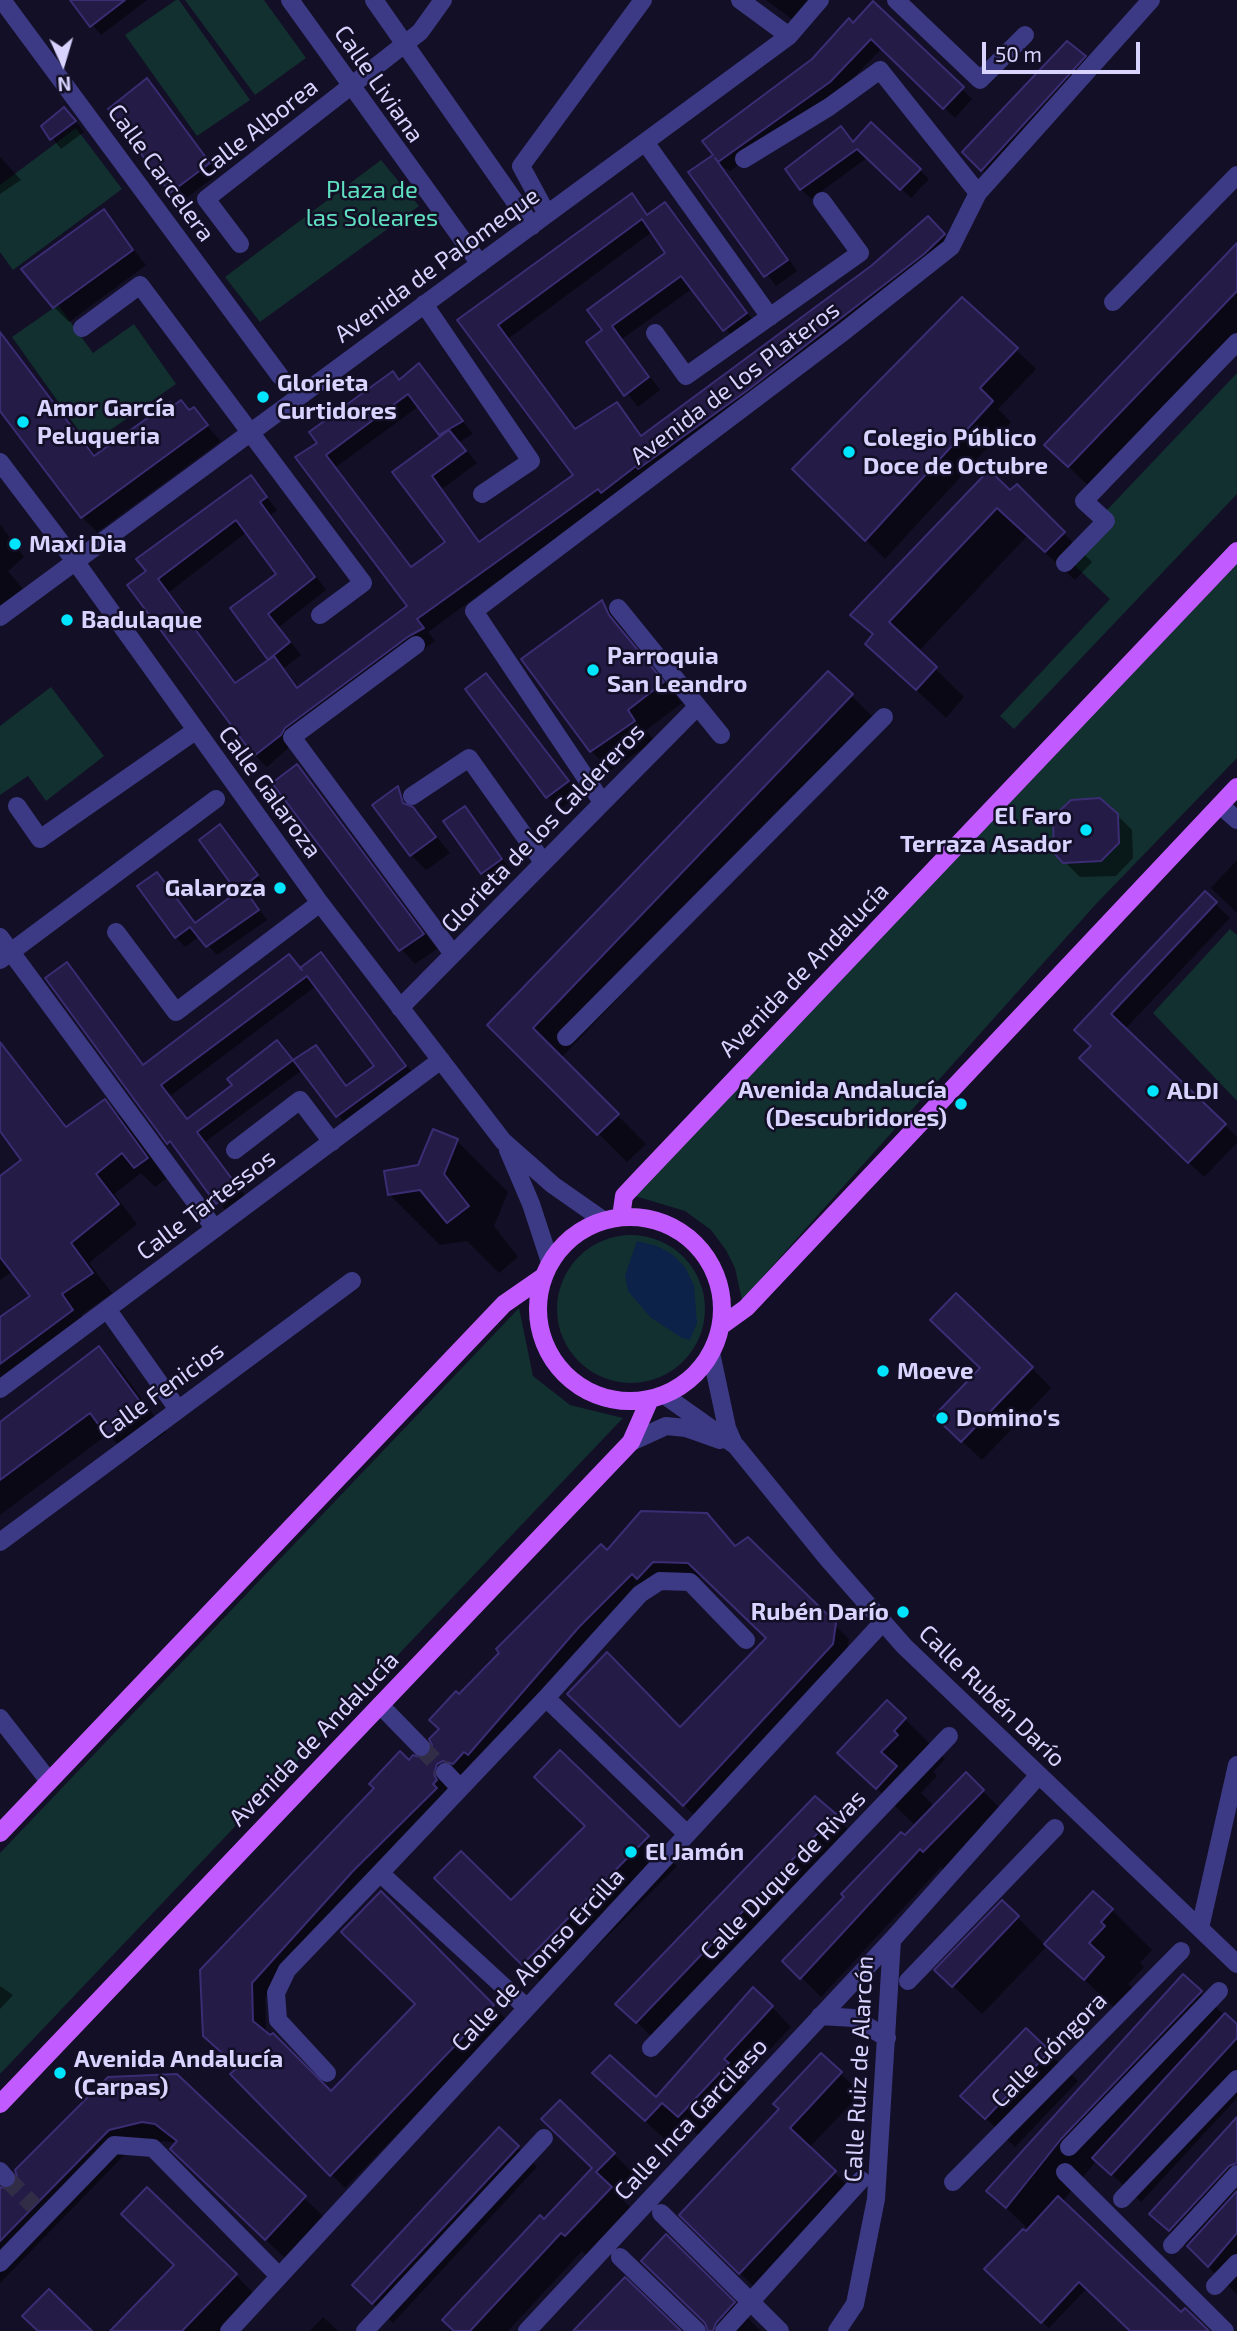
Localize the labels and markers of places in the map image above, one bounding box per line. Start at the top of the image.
place label: Glorieta Curtidores [277,369,397,425]
marker: Glorieta Curtidores [255,389,271,405]
place label: Amor García Peluqueria [37,394,175,450]
marker: Amor García Peluqueria [15,414,31,430]
place label: Colegio Público Doce de Octubre [863,424,1048,480]
marker: Colegio Público Doce de Octubre [841,444,857,460]
place label: Maxi Dia [29,530,127,558]
marker: Maxi Dia [7,536,23,552]
place label: Badulaque [81,606,202,634]
marker: Badulaque [59,612,75,628]
place label: Parroquia San Leandro [607,642,747,698]
marker: Parroquia San Leandro [585,662,601,678]
place label: El Faro Terraza Asador [900,802,1072,858]
marker: El Faro Terraza Asador [1078,822,1094,838]
place label: Galaroza [165,874,266,902]
marker: Galaroza [272,880,288,896]
place label: Avenida Andalucía (Descubridores) [738,1076,947,1132]
place label: ALDI [1167,1077,1219,1105]
marker: ALDI [1145,1083,1161,1099]
marker: Avenida Andalucía (Descubridores) [953,1096,969,1112]
place label: Moeve [897,1357,973,1385]
marker: Moeve [875,1363,891,1379]
place label: Domino's [956,1404,1060,1432]
marker: Domino's [934,1410,950,1426]
place label: Rubén Darío [751,1598,889,1626]
marker: Rubén Darío [895,1604,911,1620]
place label: El Jamón [645,1838,744,1866]
marker: El Jamón [623,1844,639,1860]
place label: Avenida Andalucía (Carpas) [74,2045,283,2101]
marker: Avenida Andalucía (Carpas) [52,2065,68,2081]

